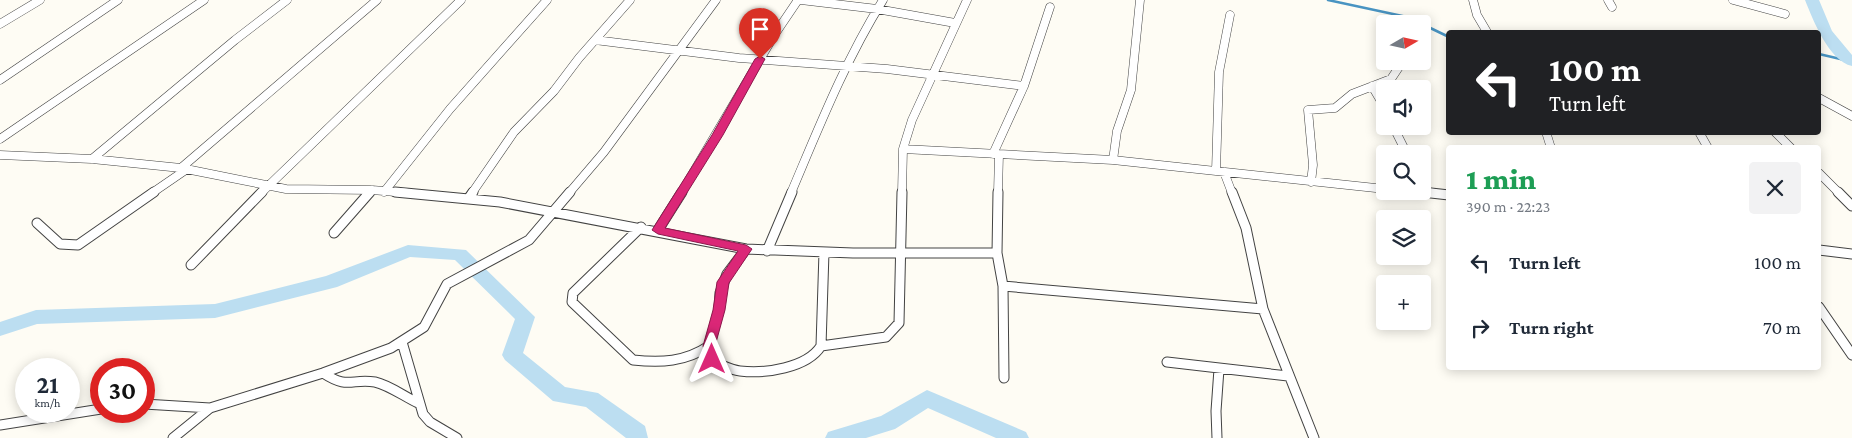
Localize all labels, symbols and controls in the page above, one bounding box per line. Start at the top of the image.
pin [739,8,781,59]
icon: arrive [746,15,774,43]
north arrow [1376,15,1431,70]
map controls [1376,15,1431,330]
icon: left [1466,50,1531,115]
text: 100 m [1549,50,1641,89]
button: sound [1376,80,1431,135]
text: Turn left [1549,91,1626,116]
button: search [1376,145,1431,200]
text: 1 min [1466,162,1536,195]
button: close [1749,162,1801,214]
text: 390 m · 22:23 [1466,198,1550,215]
button: layers [1376,210,1431,265]
icon: left [1466,249,1494,277]
text: Turn left [1509,252,1581,273]
text: 100 m [1754,252,1801,273]
button: + [1376,275,1431,330]
icon: right [1466,314,1494,342]
text: Turn right [1509,317,1594,338]
text: 70 m [1763,317,1801,338]
position arrow [685,332,737,384]
speed limit sign: 30 [90,358,155,423]
text: 21 [36,371,59,398]
text: km/h [35,396,60,410]

